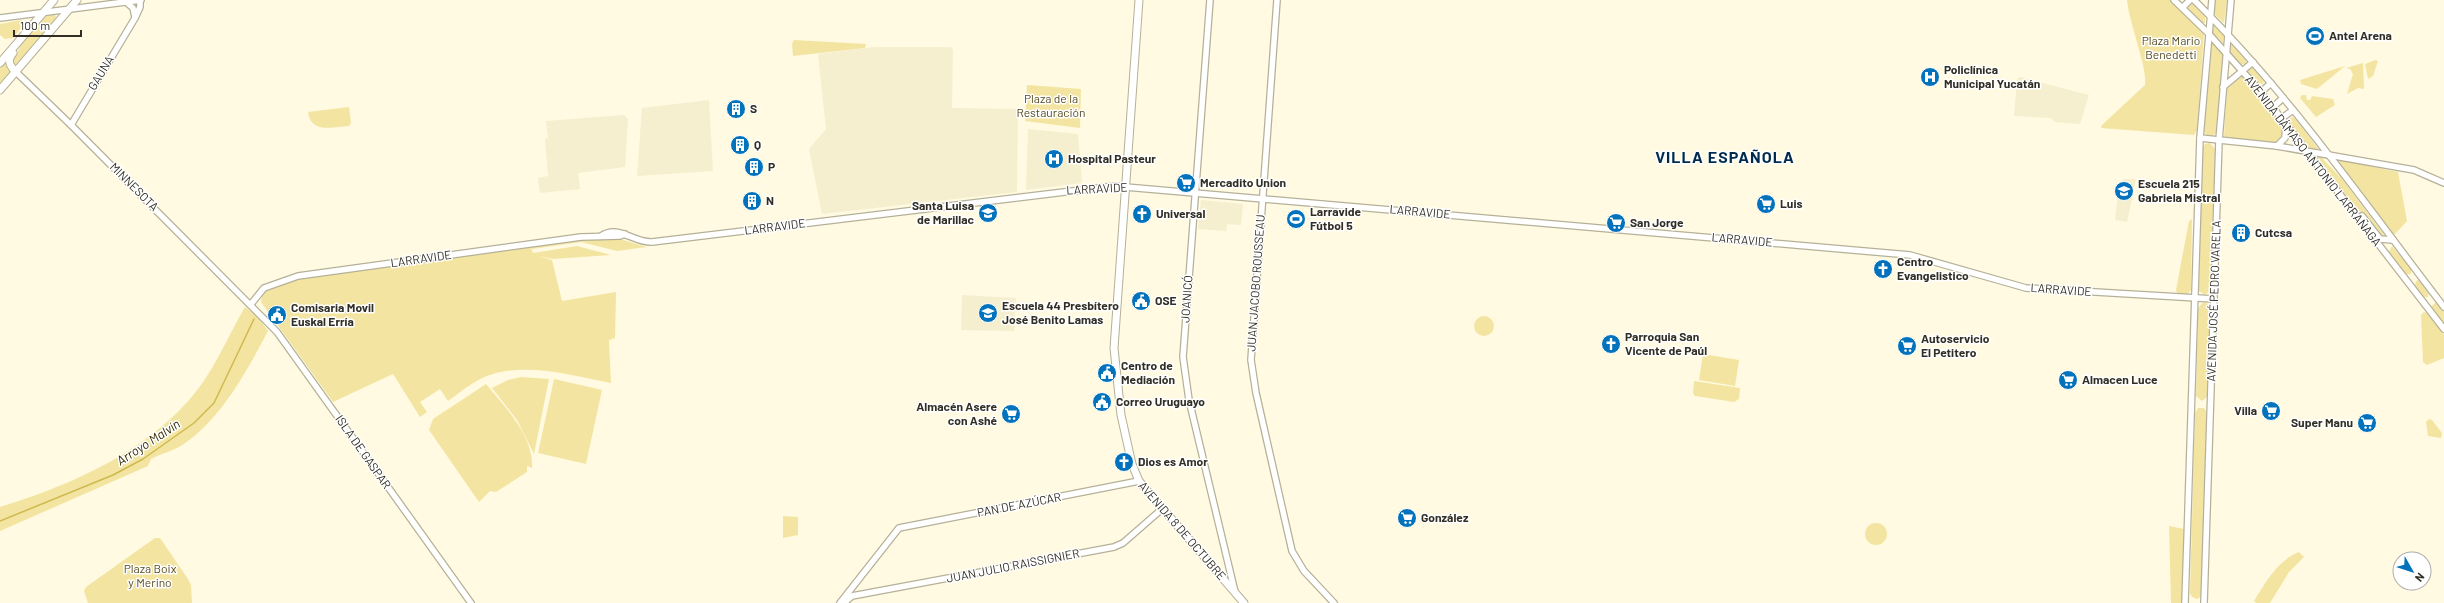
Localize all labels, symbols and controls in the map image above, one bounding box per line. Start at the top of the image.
scale bar [14,12,81,38]
text: 100 m [20,18,50,32]
sports icon: Antel Arena [2304,25,2326,47]
place label: Antel Arena [2329,28,2392,42]
park label: Plaza Mario Benedetti [2142,33,2200,61]
street label: GAUNA [84,53,116,92]
place label: Policlínica Municipal Yucatán [1944,62,2040,90]
hospital icon: Policlínica Municipal Yucatán [1919,66,1941,88]
street label: AVENIDA DÁMASO ANTONIO LARRAÑAGA [2243,72,2385,249]
park label: Plaza de la Restauración [1017,91,1085,119]
building icon: S [725,98,747,120]
place label: S [750,101,757,115]
building icon: Q [729,134,751,156]
place label: Q [754,137,761,151]
district label: VILLA ESPAÑOLA [1655,147,1795,166]
hospital icon: Hospital Pasteur [1043,148,1065,170]
place label: Hospital Pasteur [1068,151,1156,165]
building icon: P [743,156,765,178]
street label: MINNESOTA [108,159,162,213]
place label: P [768,159,775,173]
supermarket icon: Mercadito Union [1175,172,1197,194]
place label: Mercadito Union [1200,175,1286,189]
place label: Escuela 215 Gabriela Mistral [2138,176,2220,204]
street label: LARRAVIDE [1066,179,1128,197]
school or university icon: Escuela 215 Gabriela Mistral [2113,180,2135,202]
building icon: N [741,190,763,212]
place label: N [766,193,774,207]
supermarket icon: Luis [1755,193,1777,215]
place label: Luis [1780,196,1803,210]
place label: Santa Luisa de Marillac [912,198,975,226]
street label: LARRAVIDE [1389,201,1451,221]
school or university icon: Santa Luisa de Marillac [977,202,999,224]
church icon: Universal [1131,203,1153,225]
place label: Larravide Fútbol 5 [1310,204,1362,232]
place label: Universal [1156,206,1205,220]
sports icon: Larravide Fútbol 5 [1285,208,1307,230]
supermarket icon: San Jorge [1605,212,1627,234]
street label: JUAN JACOBO ROUSSEAU [1243,214,1267,352]
street label: LARRAVIDE [744,215,806,237]
place label: San Jorge [1630,215,1684,229]
street label: AVENIDA JOSÉ PEDRO VARELA [2203,220,2223,382]
building icon: Cutcsa [2230,222,2252,244]
place label: Cutcsa [2255,225,2292,239]
street label: LARRAVIDE [1711,229,1773,249]
street label: LARRAVIDE [390,247,452,269]
place label: Centro Evangelistico [1897,254,1969,282]
church icon: Centro Evangelistico [1872,258,1894,280]
street label: JOANICÓ [1177,275,1195,323]
street label: LARRAVIDE [2030,280,2092,298]
public building icon: OSE [1130,290,1152,312]
place label: OSE [1155,293,1177,307]
place label: Escuela 44 Presbítero José Benito Lamas [1002,298,1119,326]
place label: Comisaria Movil Euskal Erría [291,300,374,328]
school or university icon: Escuela 44 Presbítero José Benito Lamas [977,302,999,324]
public building icon: Comisaria Movil Euskal Erría [266,304,288,326]
place label: Parroquia San Vicente de Paúl [1625,329,1707,357]
place label: Autoservicio El Petitero [1921,331,1990,359]
church icon: Parroquia San Vicente de Paúl [1600,333,1622,355]
supermarket icon: Autoservicio El Petitero [1896,335,1918,357]
place label: Centro de Mediación [1121,358,1175,386]
public building icon: Centro de Mediación [1096,362,1118,384]
supermarket icon: Almacen Luce [2057,369,2079,391]
place label: Almacen Luce [2082,372,2158,386]
public building icon: Correo Uruguayo [1091,391,1113,413]
place label: Correo Uruguayo [1116,394,1205,408]
place label: Almacén Asere con Ashé [916,399,997,427]
supermarket icon: Villa [2260,400,2282,422]
supermarket icon: Almacén Asere con Ashé [1000,403,1022,425]
place label: Villa [2234,403,2257,417]
street label: ISLA DE GASPAR [333,412,394,491]
supermarket icon: Super Manu [2356,412,2378,434]
water label: Arroyo Malvín [113,415,183,468]
place label: Super Manu [2291,415,2353,429]
church icon: Dios es Amor [1113,451,1135,473]
place label: Dios es Amor [1138,454,1208,468]
street label: AVENIDA 8 DE OCTUBRE [1136,478,1229,582]
street label: PAN DE AZÚCAR [976,489,1062,519]
supermarket icon: González [1396,507,1418,529]
place label: González [1421,510,1469,524]
street label: JUAN JULIO RAISSIGNIER [945,545,1081,585]
north arrow [2392,551,2432,591]
park label: Plaza Boix y Merino [124,561,177,589]
text: N [2413,571,2428,585]

